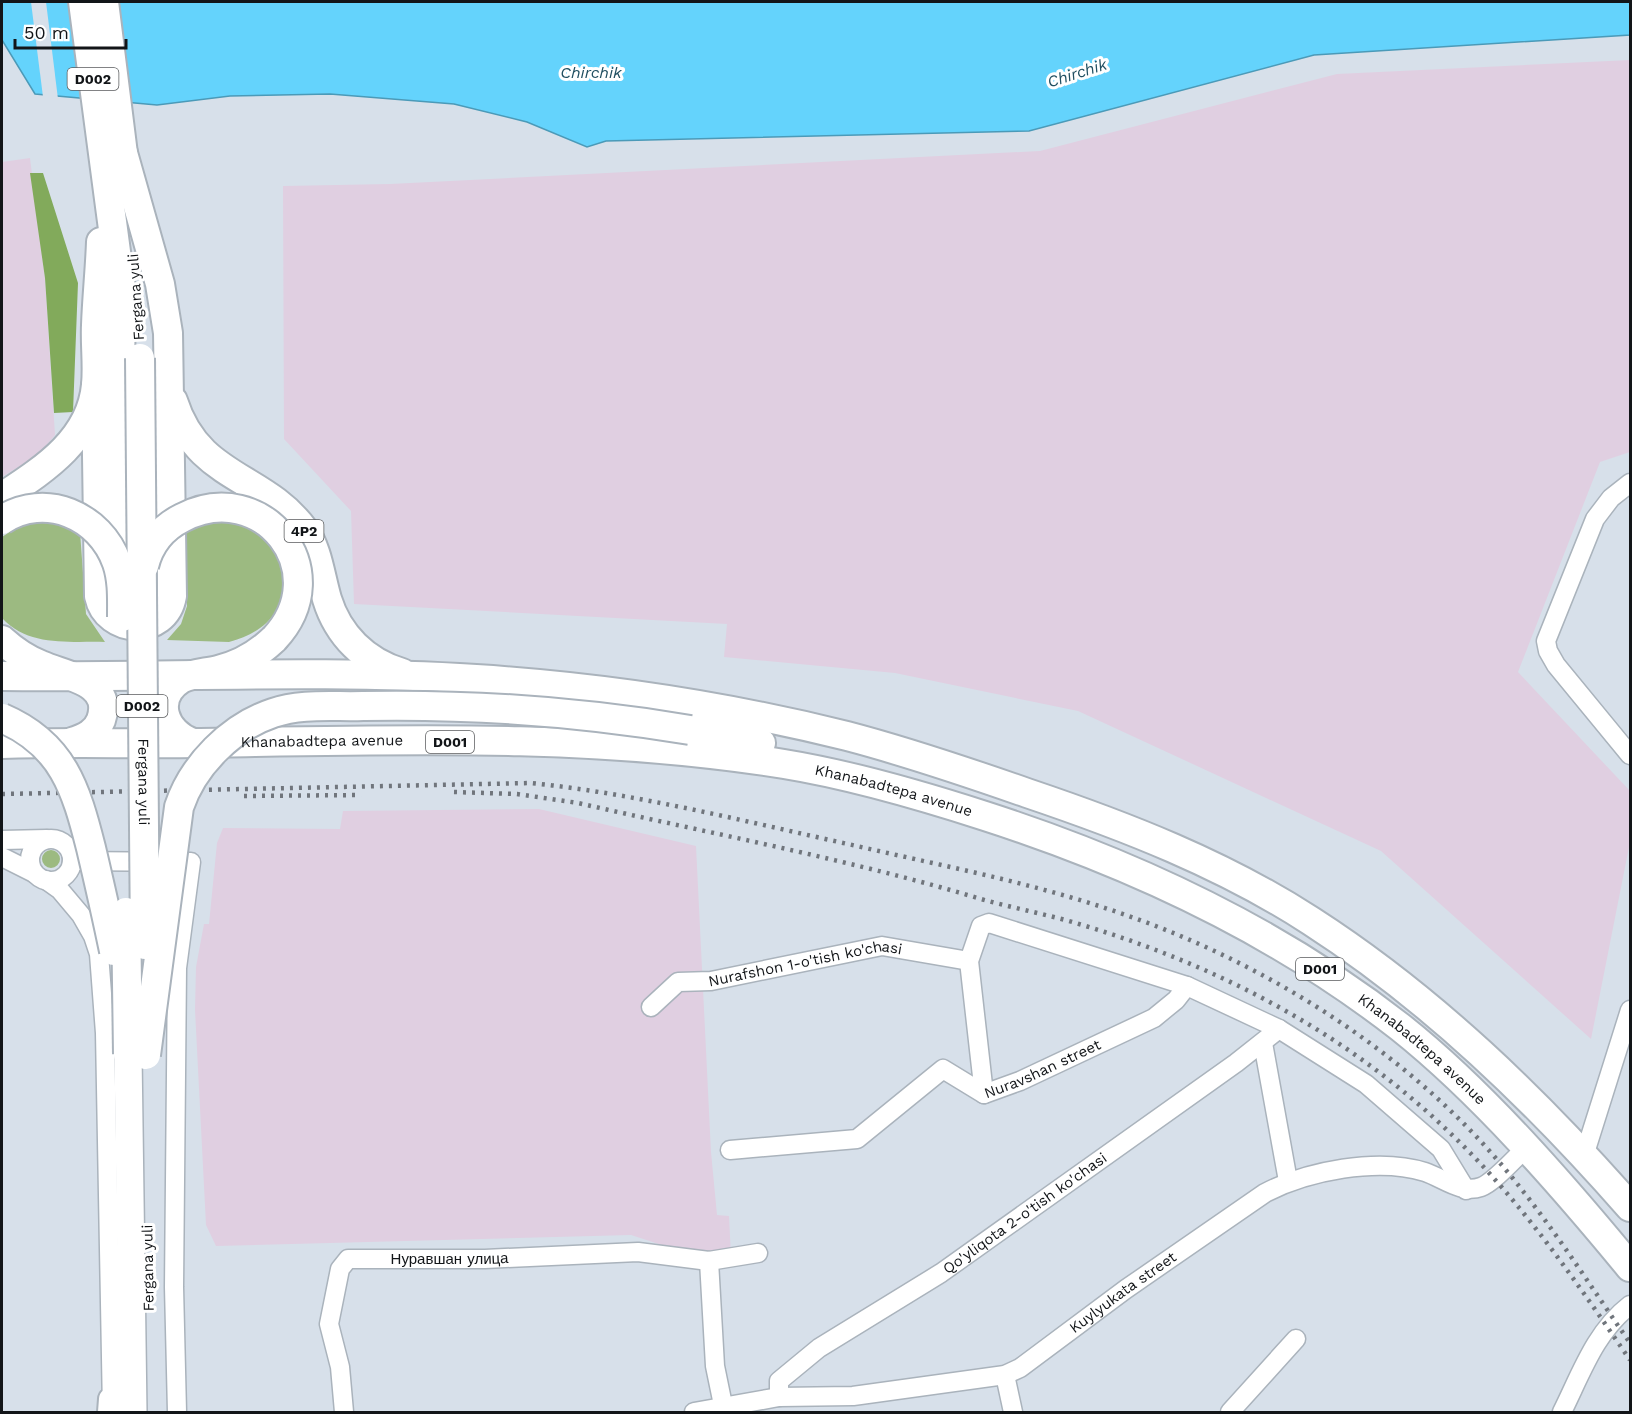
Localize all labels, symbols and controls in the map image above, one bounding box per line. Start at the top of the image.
scale bar [15,12,126,50]
text: 50 m [24,22,69,43]
water label: Chirchik [1045,54,1110,92]
water label: Chirchik [560,63,623,82]
road number: D002 [68,68,118,90]
street label: Fergana yuli [124,253,148,341]
road number: 4P2 [284,520,324,542]
road number: D002 [116,695,168,717]
street label: Khanabadtepa avenue [241,731,403,751]
road number: D001 [426,731,474,753]
street label: Fergana yuli [134,738,153,826]
street label: Khanabadtepa avenue [813,761,975,820]
street label: Nurafshon 1-o'tish ko'chasi [707,937,904,990]
road number: D001 [1296,958,1344,980]
street label: Khanabadtepa avenue [1355,990,1490,1108]
street label: Nuravshan street [982,1035,1104,1102]
street label: Qo'yliqota 2-o'tish ko'chasi [939,1149,1110,1278]
street label: Fergana yuli [138,1224,158,1312]
street label: Kuylyukata street [1066,1248,1180,1337]
street label: Нуравшан улица [391,1249,510,1268]

